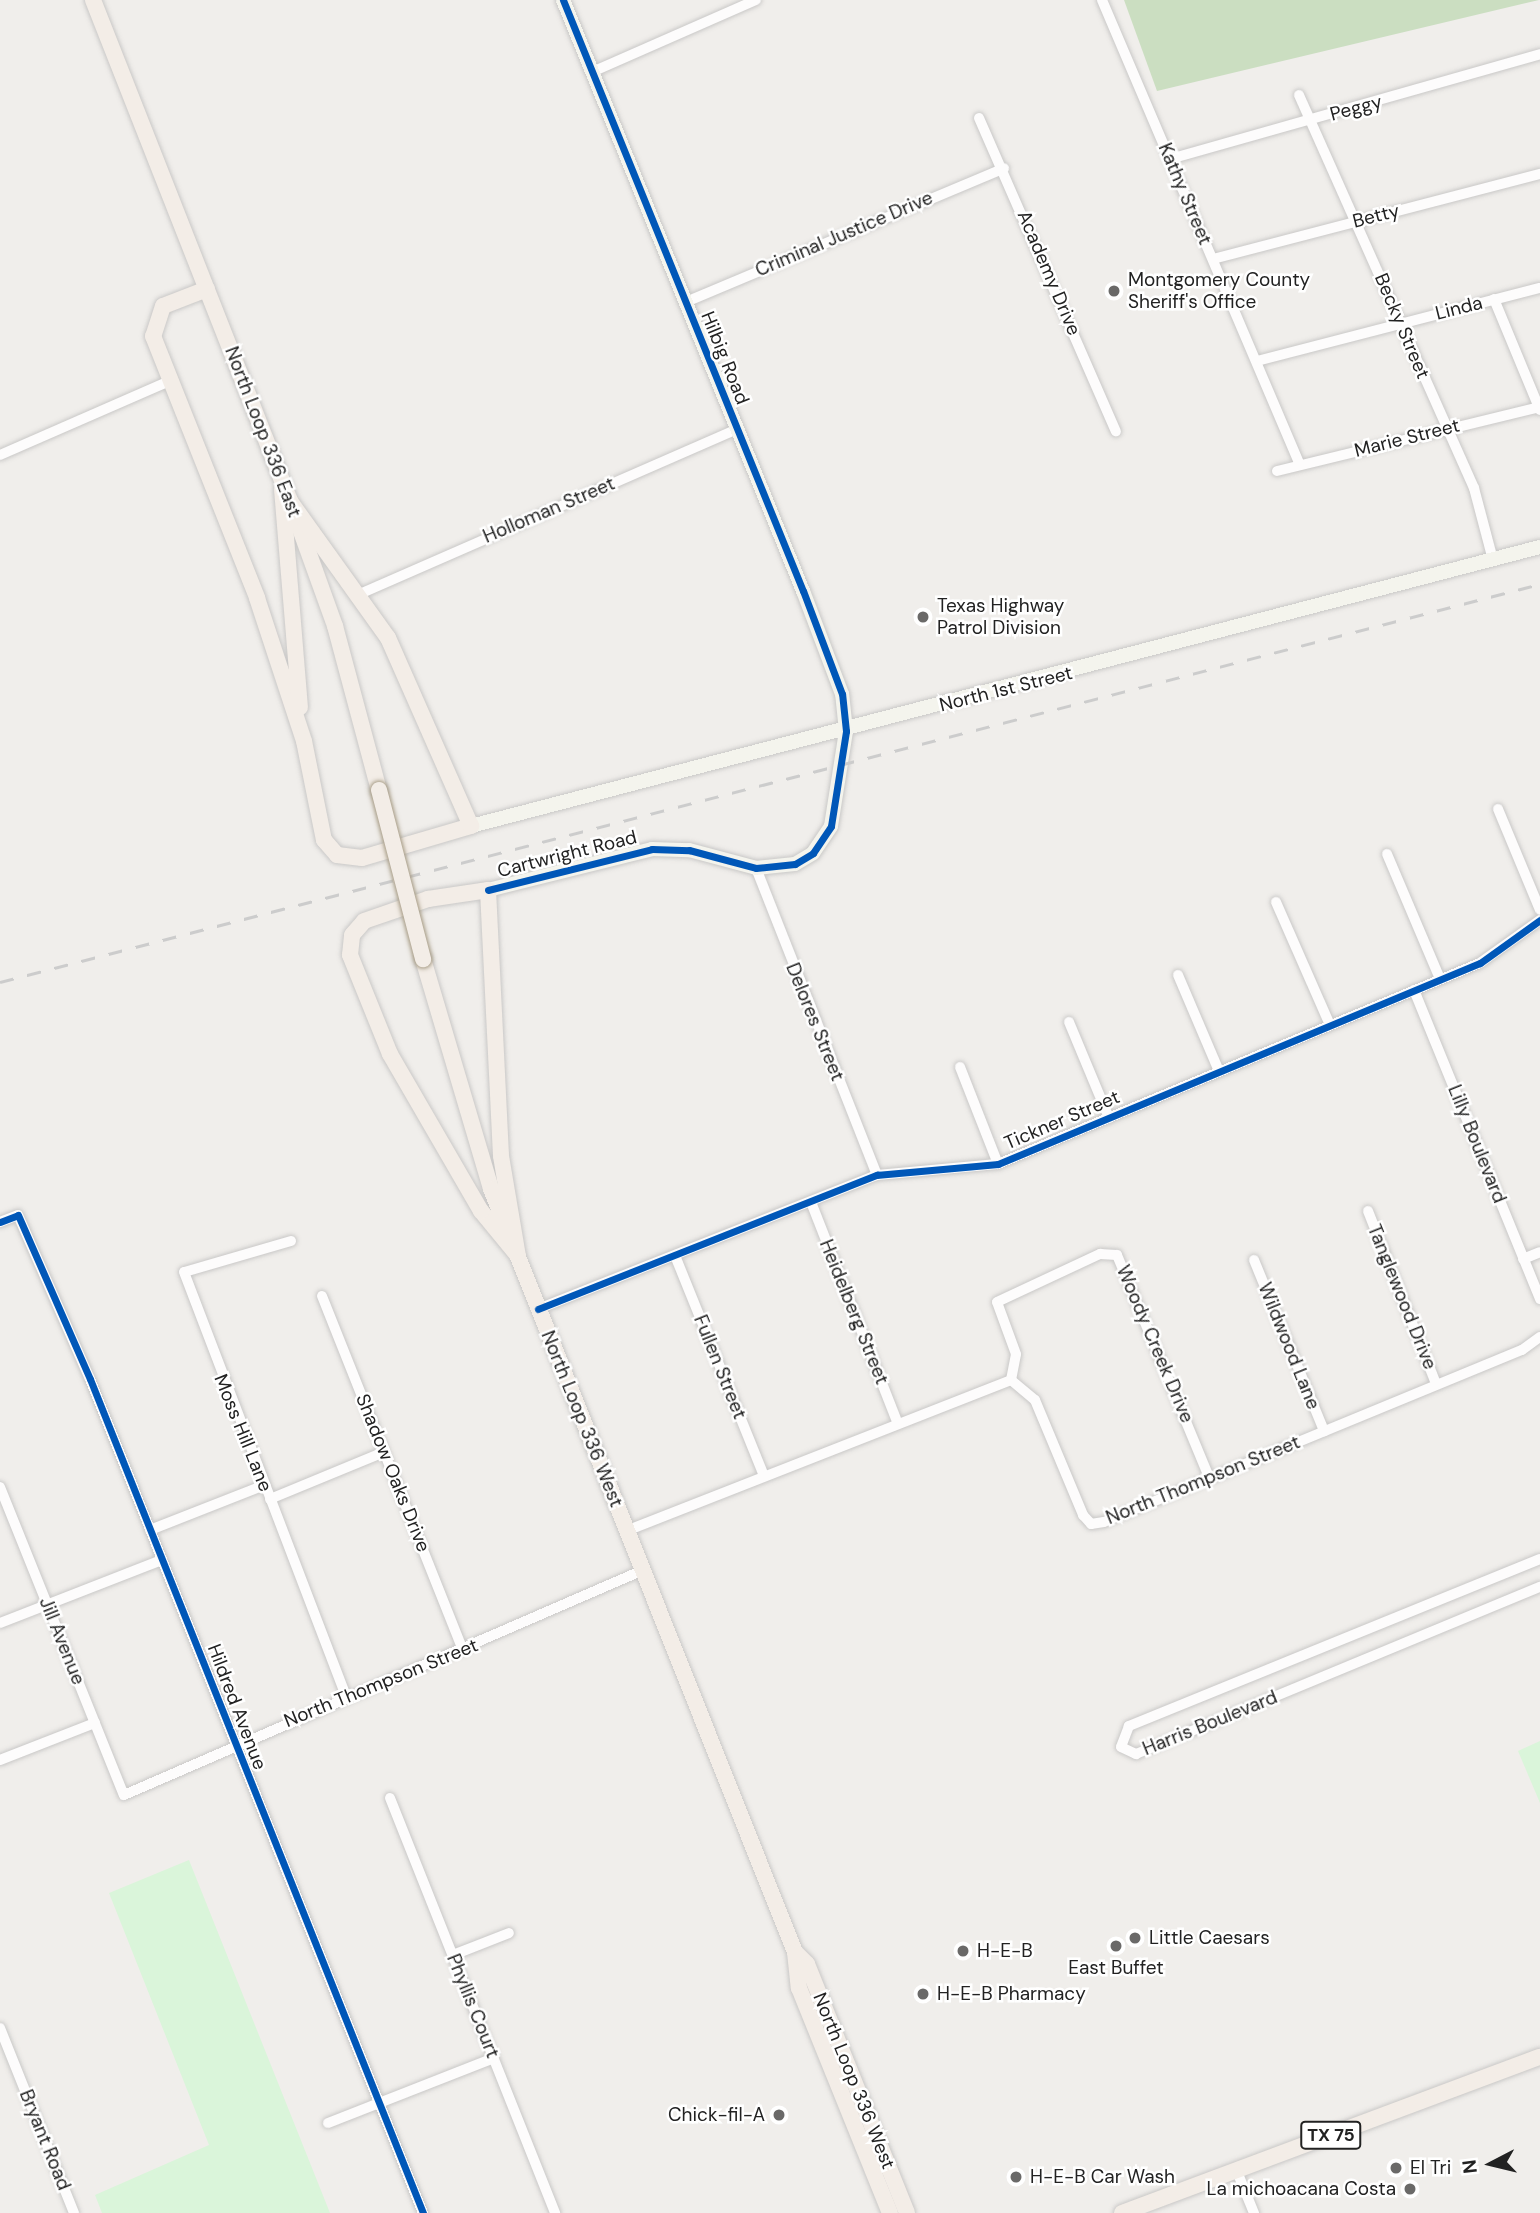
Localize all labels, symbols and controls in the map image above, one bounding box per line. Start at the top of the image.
street label: Peggy [1327,90,1385,126]
street label: Kathy Street [1153,140,1217,248]
street label: Criminal Justice Drive [752,186,936,282]
street label: Betty [1350,199,1402,233]
street label: Academy Drive [1012,207,1086,339]
place label: Montgomery County Sheriff's Office [1128,269,1310,313]
street label: Becky Street [1370,270,1434,382]
marker: Montgomery County Sheriff's Office [1106,283,1122,299]
street label: Linda [1433,291,1485,325]
street label: Hilbig Road [696,308,754,408]
street label: North Loop 336 East [220,343,306,521]
street label: Marie Street [1352,414,1462,462]
street label: Holloman Street [480,472,618,548]
place label: Texas Highway Patrol Division [937,595,1064,639]
marker: Texas Highway Patrol Division [915,609,931,625]
street label: North 1st Street [937,661,1075,717]
street label: Cartwright Road [495,826,639,882]
street label: Delores Street [781,960,849,1084]
street label: Lilly Boulevard [1443,1082,1511,1206]
street label: Tickner Street [1001,1085,1123,1155]
street label: Tanglewood Drive [1363,1221,1441,1373]
street label: Heidelberg Street [815,1236,893,1388]
street label: Woody Creek Drive [1111,1262,1199,1426]
street label: Wildwood Lane [1253,1279,1325,1413]
street label: Fullen Street [689,1312,751,1422]
street label: North Loop 336 West [536,1327,628,1511]
street label: Moss Hill Lane [209,1371,277,1495]
street label: Shadow Oaks Drive [351,1391,435,1555]
street label: North Thompson Street [1103,1431,1303,1529]
street label: Jill Avenue [34,1594,90,1688]
street label: North Thompson Street [281,1634,481,1732]
street label: Hildred Avenue [203,1641,271,1773]
street label: Harris Boulevard [1139,1686,1281,1760]
place label: Little Caesars [1149,1927,1270,1949]
marker: Little Caesars [1127,1930,1143,1946]
marker: East Buffet [1108,1938,1124,1954]
place label: H-E-B [977,1940,1033,1962]
marker: H-E-B [955,1943,971,1959]
street label: Phyllis Court [442,1951,504,2061]
place label: East Buffet [1068,1957,1164,1979]
place label: H-E-B Pharmacy [937,1983,1086,2005]
marker: H-E-B Pharmacy [915,1986,931,2002]
street label: North Loop 336 West [808,1989,900,2173]
street label: Bryant Road [14,2086,76,2194]
place label: Chick-fil-A [668,2104,765,2126]
marker: Chick-fil-A [771,2107,787,2123]
road number: TX 75 [1300,2120,1362,2150]
north arrow [1456,2129,1526,2199]
place label: El Tri [1410,2157,1451,2179]
text: N [1456,2158,1483,2175]
marker: El Tri [1388,2160,1404,2176]
place label: H-E-B Car Wash [1030,2166,1175,2188]
marker: H-E-B Car Wash [1008,2169,1024,2185]
place label: La michoacana Costa [1206,2178,1396,2200]
marker: La michoacana Costa [1402,2181,1418,2197]

